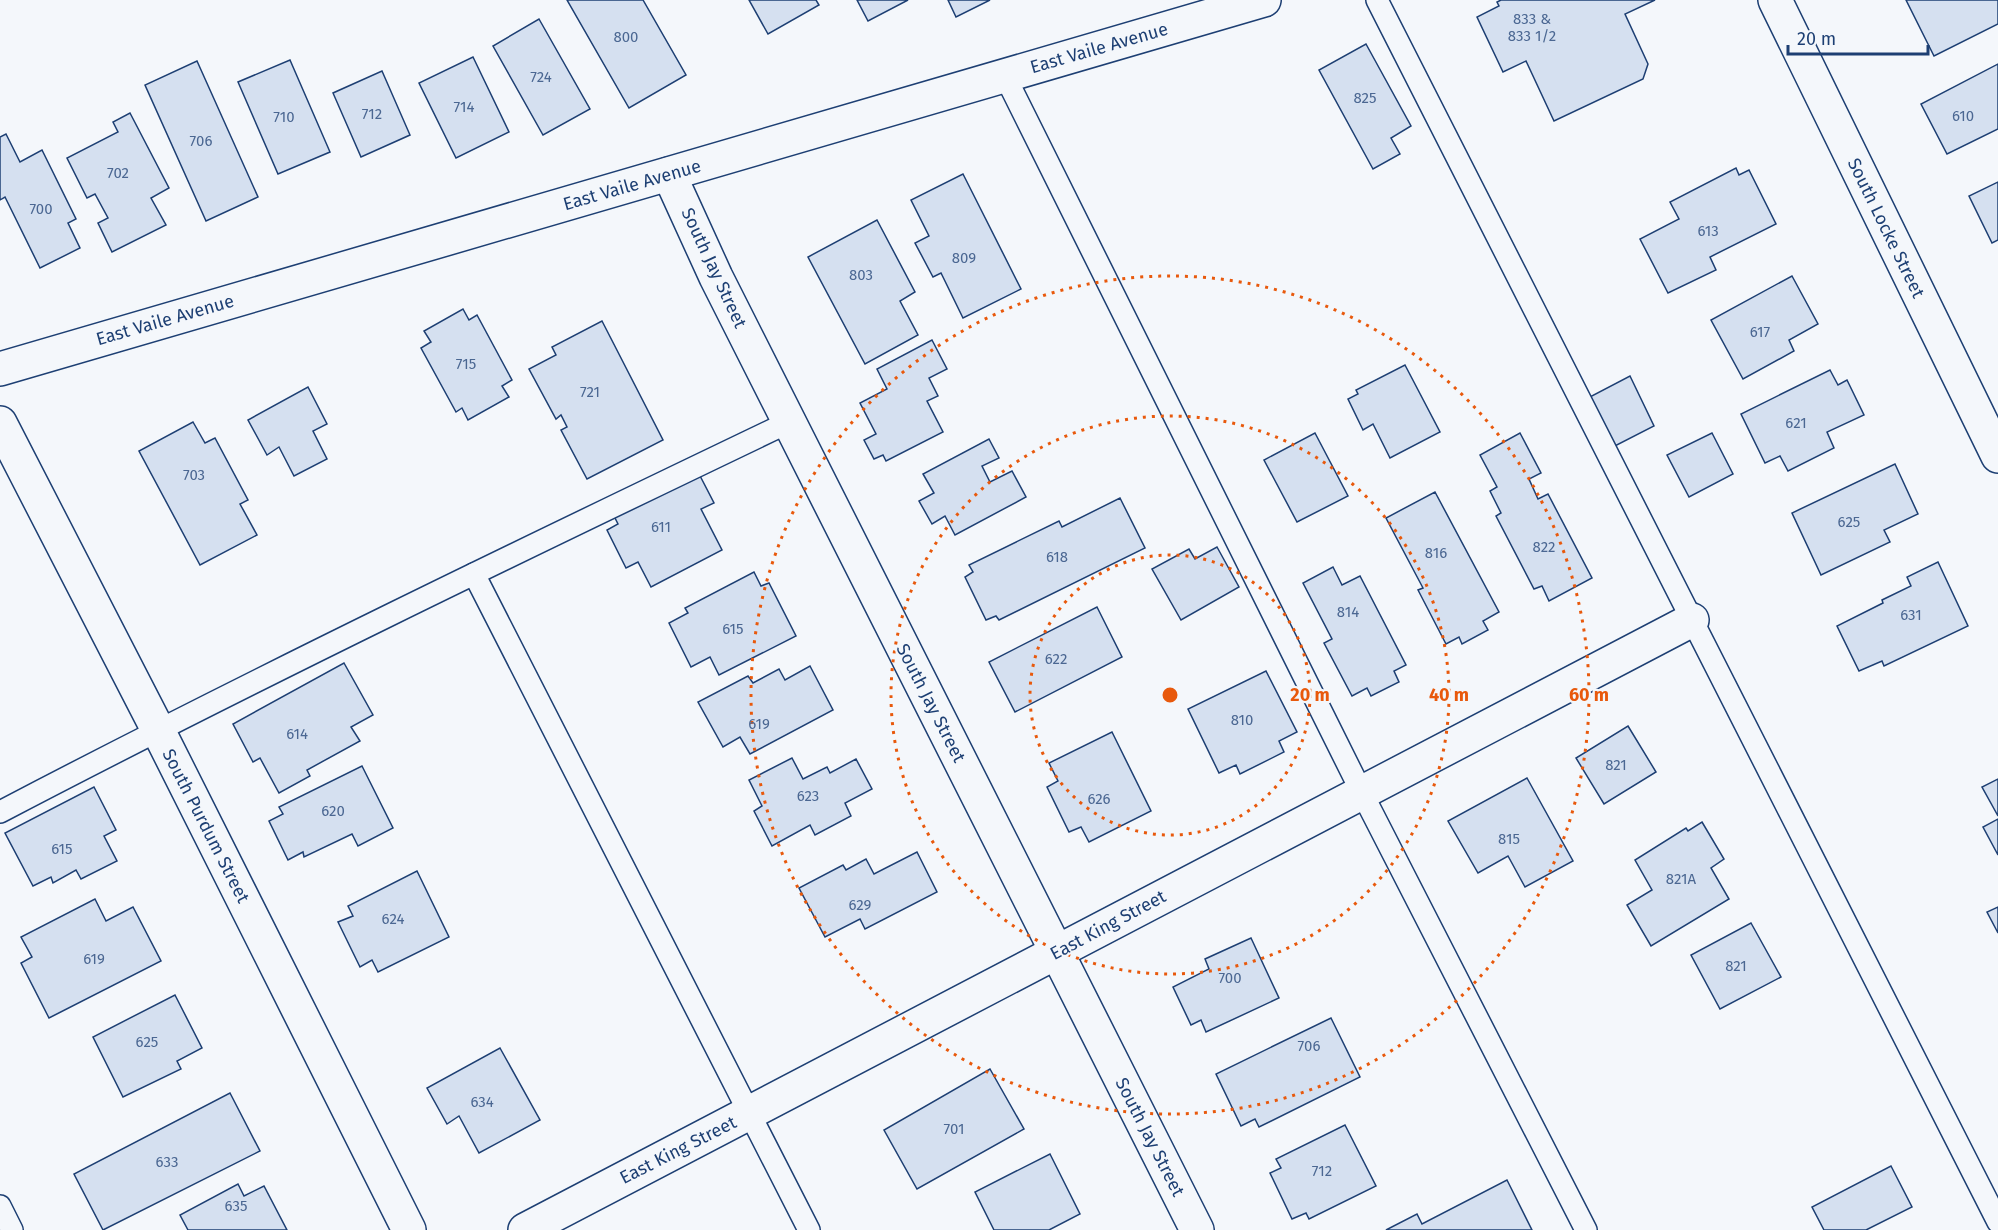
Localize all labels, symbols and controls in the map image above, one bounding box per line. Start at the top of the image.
house number: 833 & 833 1/2 [1508,10,1556,45]
street label: East Vaile Avenue [1028,18,1170,78]
scale bar [1788,18,1928,56]
house number: 800 [613,28,639,46]
text: 20 m [1797,28,1836,50]
house number: 724 [530,68,552,86]
house number: 825 [1353,89,1377,107]
house number: 714 [454,98,474,116]
house number: 712 [362,105,382,123]
house number: 610 [1952,107,1974,125]
house number: 710 [273,108,295,126]
house number: 706 [190,132,212,150]
street label: East Vaile Avenue [561,155,703,215]
street label: South Locke Street [1843,155,1930,302]
house number: 702 [107,164,129,182]
house number: 700 [29,200,53,218]
street label: South Jay Street [677,204,752,332]
house number: 613 [1697,222,1719,240]
house number: 809 [952,249,976,267]
house number: 803 [849,266,873,284]
street label: East Vaile Avenue [94,290,236,350]
house number: 617 [1750,323,1771,341]
house number: 715 [456,355,476,373]
house number: 721 [580,383,600,401]
house number: 621 [1785,414,1807,432]
house number: 703 [183,466,205,484]
house number: 625 [1838,513,1860,531]
house number: 611 [651,518,671,536]
house number: 822 [1533,538,1555,556]
house number: 816 [1425,544,1447,562]
house number: 618 [1046,548,1068,566]
house number: 814 [1337,603,1359,621]
house number: 631 [1900,606,1922,624]
house number: 615 [722,620,744,638]
street label: South Jay Street [892,640,971,766]
house number: 622 [1045,650,1067,668]
text: 20 m [1290,684,1330,706]
text: 40 m [1429,684,1469,706]
text: 60 m [1569,684,1609,706]
centre of rings [1160,685,1180,705]
house number: 810 [1231,711,1253,729]
house number: 619 [748,715,770,733]
house number: 614 [286,725,308,743]
street label: South Purdum Street [158,745,255,907]
house number: 821 [1605,756,1627,774]
house number: 623 [797,787,819,805]
house number: 626 [1087,790,1111,808]
house number: 620 [321,802,345,820]
house number: 815 [1498,830,1520,848]
house number: 615 [51,840,73,858]
house number: 821A [1666,870,1697,888]
street label: East King Street [1046,885,1170,965]
house number: 629 [849,896,872,914]
house number: 624 [382,910,404,928]
house number: 619 [83,950,105,968]
house number: 821 [1725,957,1747,975]
house number: 700 [1218,969,1242,987]
house number: 625 [136,1033,158,1051]
house number: 706 [1298,1037,1320,1055]
street label: South Jay Street [1111,1074,1190,1200]
house number: 634 [470,1093,494,1111]
street label: East King Street [616,1111,740,1189]
house number: 701 [944,1120,964,1138]
house number: 633 [156,1153,178,1171]
house number: 712 [1312,1162,1332,1180]
house number: 635 [225,1197,247,1215]

